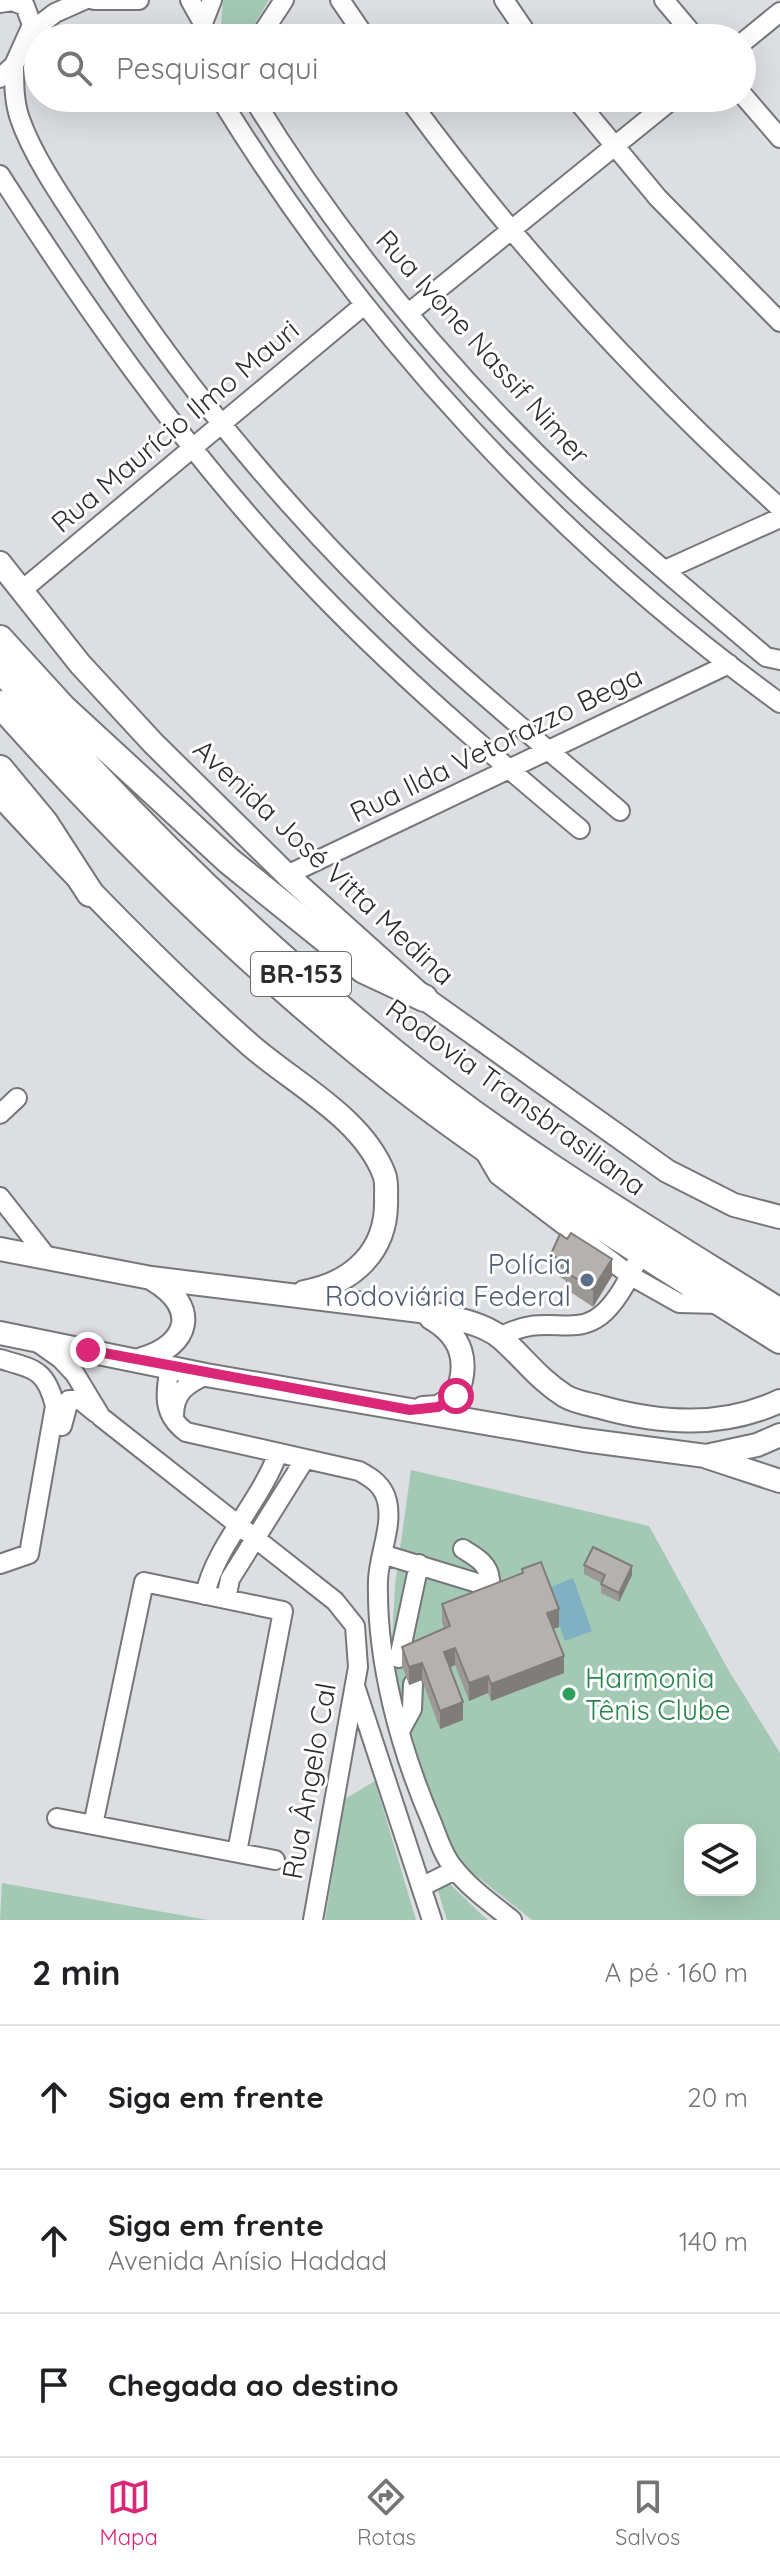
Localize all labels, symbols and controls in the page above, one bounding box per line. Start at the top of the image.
search box [24,24,756,112]
icon: search [52,46,96,90]
text: Pesquisar aqui [116,49,318,87]
street label: Rua Ivone Nassif Nimer [369,222,598,471]
street label: Rua Maurício Ilmo Mauri [44,312,306,540]
street label: Rua Ilda Vetorazzo Bega [344,658,647,830]
street label: Avenida José Vitta Medina [186,731,462,992]
road number: BR-153 [251,952,351,996]
street label: Rodovia Transbrasiliana [380,991,653,1203]
place label: Polícia Rodoviária Federal [325,1246,571,1313]
marker: Polícia Rodoviária Federal [578,1271,596,1289]
route end [70,1332,106,1368]
route start [438,1378,474,1414]
place label: Harmonia Tênis Clube [585,1660,731,1727]
street label: Rua Ângelo Cal [274,1680,343,1882]
marker: Harmonia Tênis Clube [560,1685,578,1703]
map controls [684,1824,756,1896]
button: layers [684,1824,756,1896]
text: 2 min [32,1951,121,1994]
text: A pé · 160 m [604,1956,748,1989]
icon: ahead [32,2075,76,2119]
text: Siga em frente [108,2078,324,2116]
text: 20 m [687,2081,748,2114]
text: Siga em frente [108,2206,324,2244]
icon: ahead [32,2219,76,2263]
text: 140 m [679,2225,748,2258]
text: Avenida Anísio Haddad [108,2244,387,2277]
icon: arrive [32,2363,76,2407]
text: Chegada ao destino [108,2366,399,2404]
tab: Mapa [100,2475,158,2551]
tab: Rotas [357,2475,416,2551]
tab: Salvos [615,2475,680,2551]

